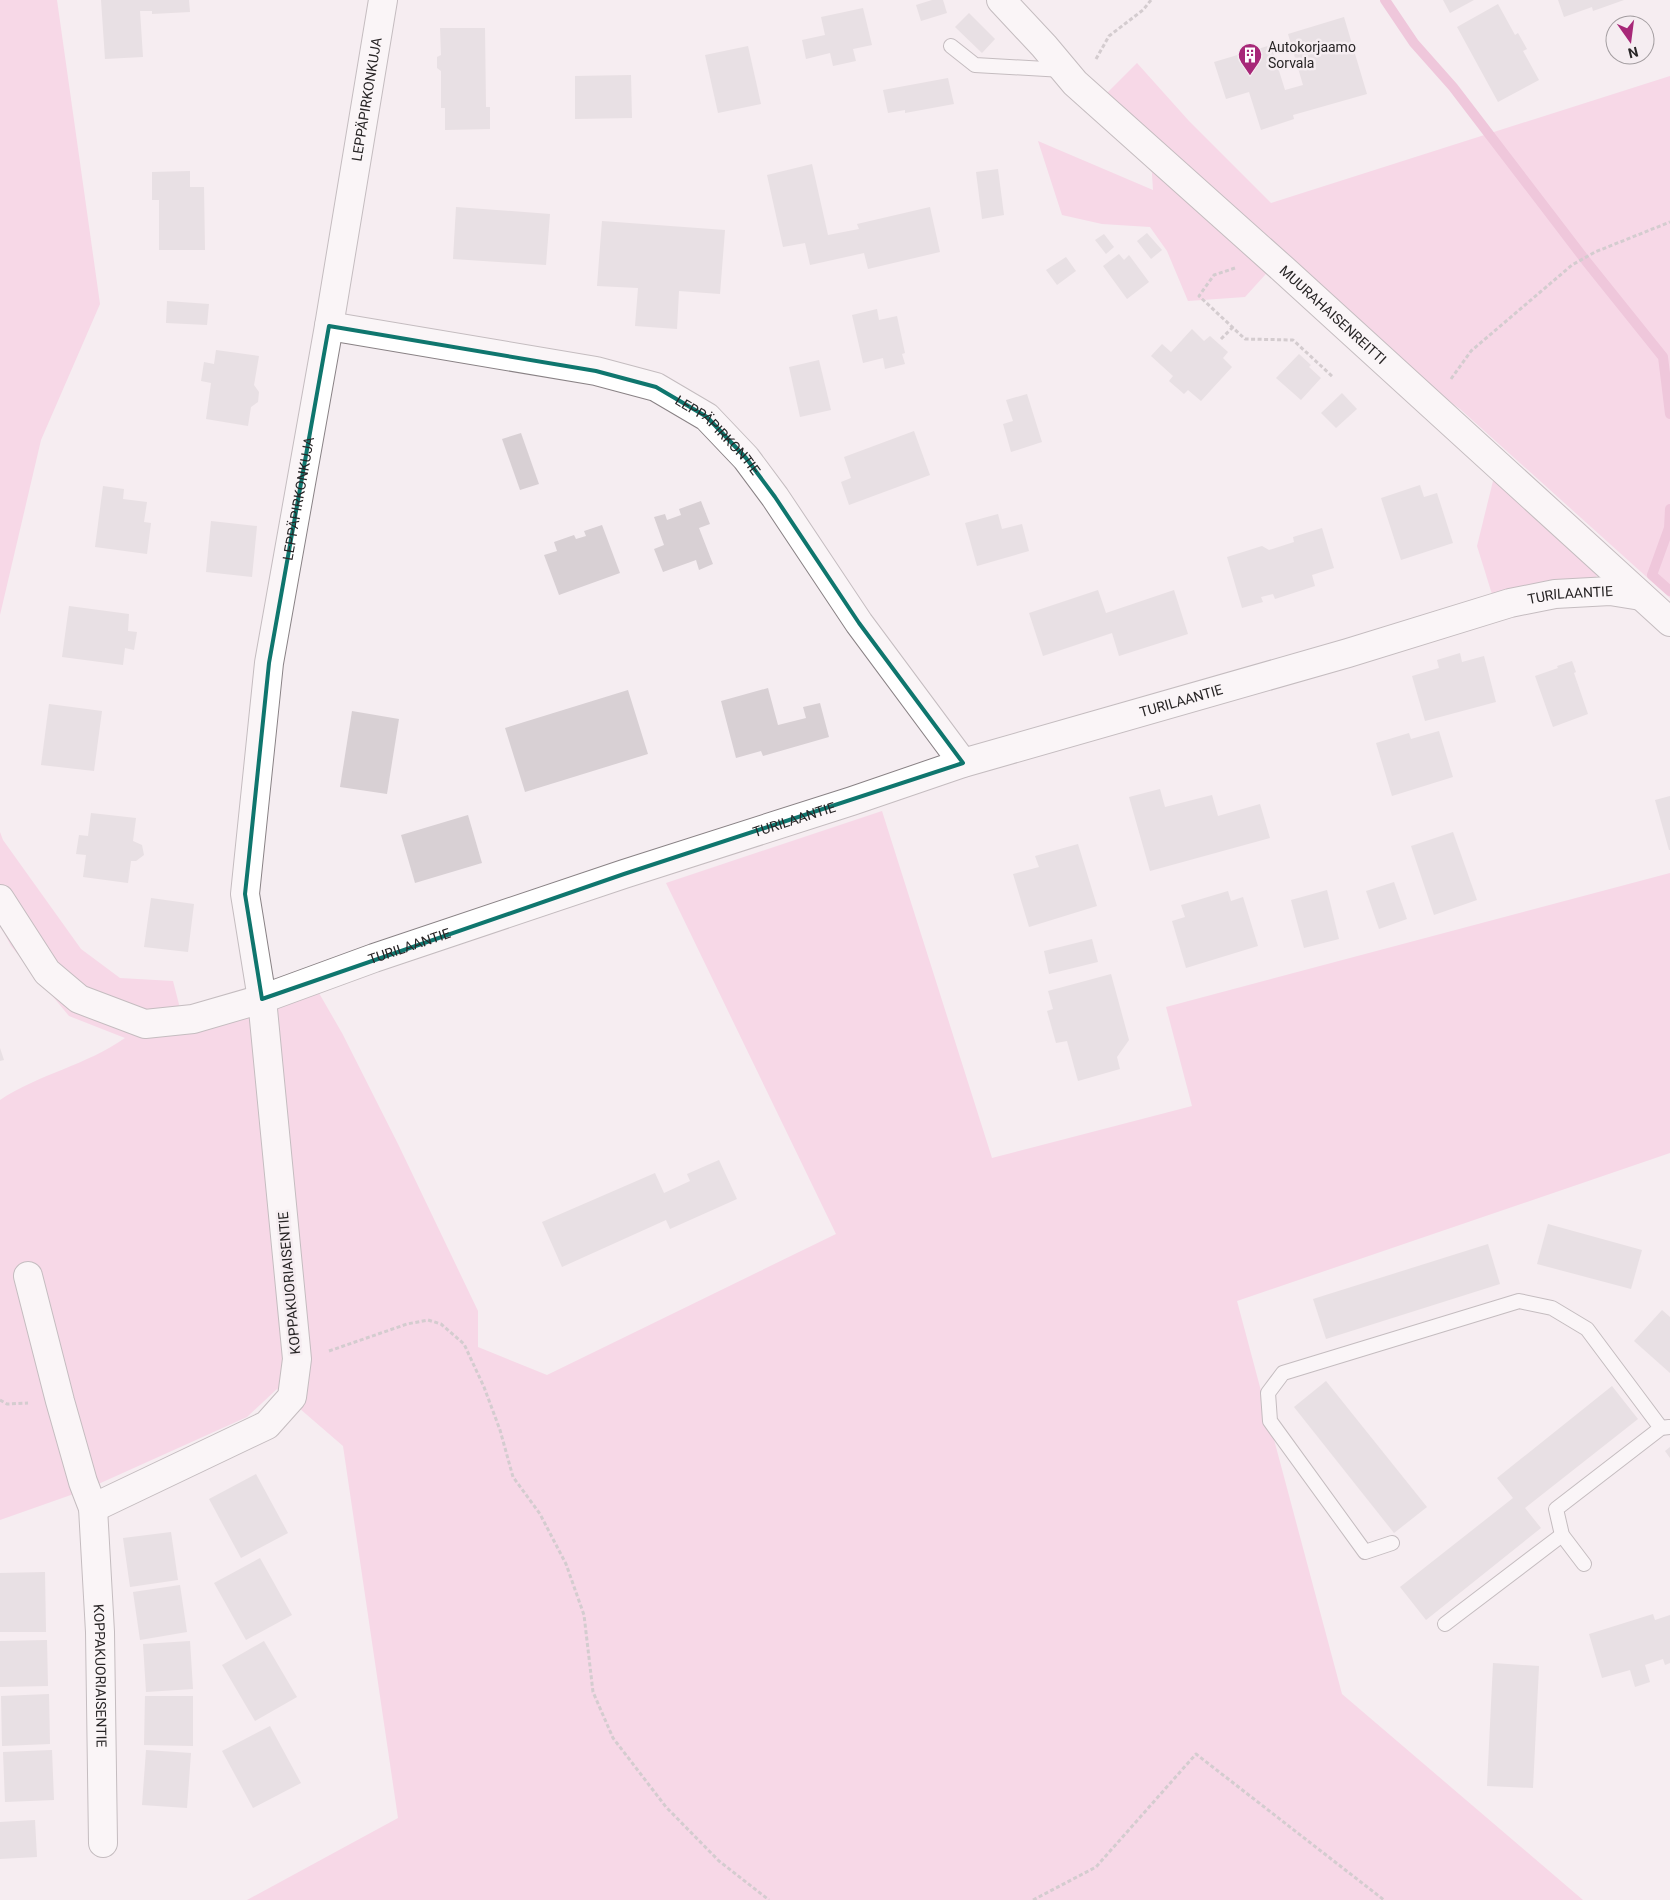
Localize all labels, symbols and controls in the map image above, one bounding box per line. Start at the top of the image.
north arrow [1605,15,1655,65]
street label: LEPPÄPIRKONKUJA [348,36,385,163]
place label: Autokorjaamo Sorvala [1268,39,1356,71]
building icon: Autokorjaamo Sorvala [1237,42,1263,76]
text: N [1626,44,1640,62]
street label: MUURAHAISENREITTI [1276,262,1390,367]
street label: LEPPÄPIRKONTIE [672,392,764,478]
street label: LEPPÄPIRKONKUJA [279,435,317,562]
street label: TURILAANTIE [1526,583,1613,607]
street label: TURILAANTIE [1138,681,1225,720]
street label: TURILAANTIE [751,799,837,840]
street label: TURILAANTIE [366,925,453,967]
street label: KOPPAKUORIAISENTIE [275,1211,303,1355]
street label: KOPPAKUORIAISENTIE [90,1604,110,1748]

